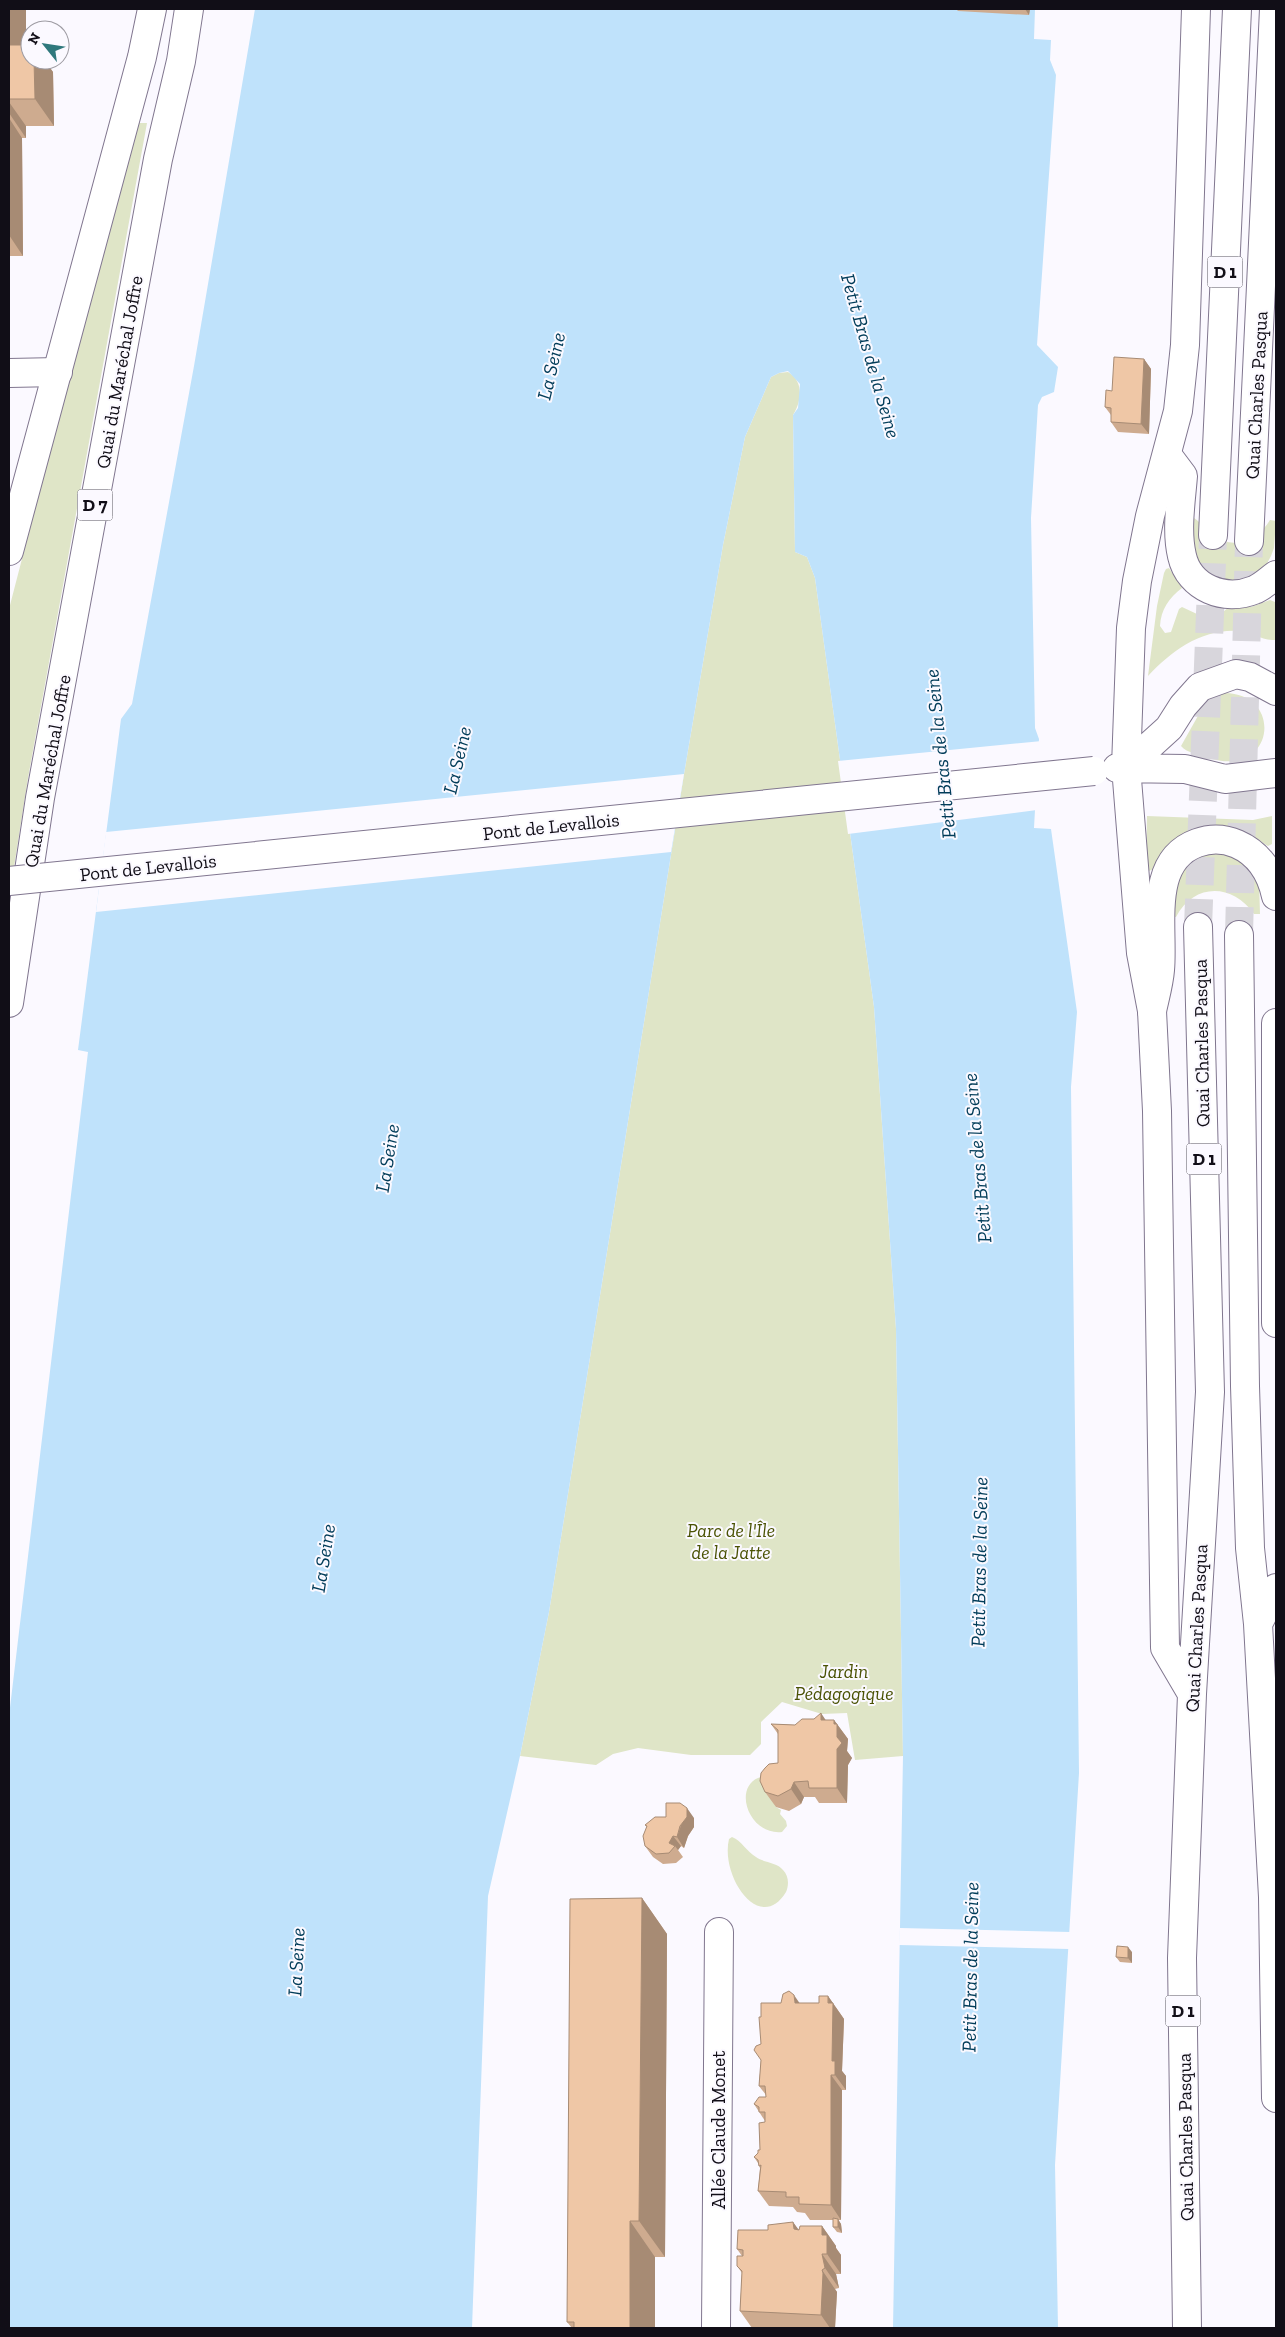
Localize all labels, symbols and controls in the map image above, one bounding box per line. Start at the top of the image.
north arrow [20,20,70,70]
text: N [24,30,44,48]
road number: D 1 [1208,256,1242,288]
water label: Petit Bras de la Seine [836,271,906,441]
street label: Quai du Maréchal Joffre [91,274,148,470]
street label: Quai Charles Pasqua [1241,310,1272,480]
water label: La Seine [532,330,570,402]
road number: D 7 [78,490,112,520]
water label: Petit Bras de la Seine [919,668,961,840]
street label: Quai du Maréchal Joffre [19,673,76,869]
water label: La Seine [438,724,476,796]
street label: Pont de Levallois [482,808,621,845]
street label: Pont de Levallois [79,849,218,886]
street label: Quai Charles Pasqua [1189,959,1214,1127]
water label: Petit Bras de la Seine [958,1072,996,1244]
water label: La Seine [370,1122,404,1194]
road number: D 1 [1186,1144,1222,1174]
water label: Petit Bras de la Seine [966,1477,992,1647]
park label: Parc de l'Île de la Jatte [687,1519,775,1564]
water label: La Seine [306,1522,340,1594]
street label: Quai Charles Pasqua [1181,1543,1212,1713]
park label: Jardin Pédagogique [794,1660,894,1705]
water label: Petit Bras de la Seine [957,1882,983,2052]
water label: La Seine [282,1927,310,1997]
road number: D 1 [1166,1995,1200,2026]
street label: Allée Claude Monet [707,2051,730,2209]
street label: Quai Charles Pasqua [1173,2053,1198,2221]

